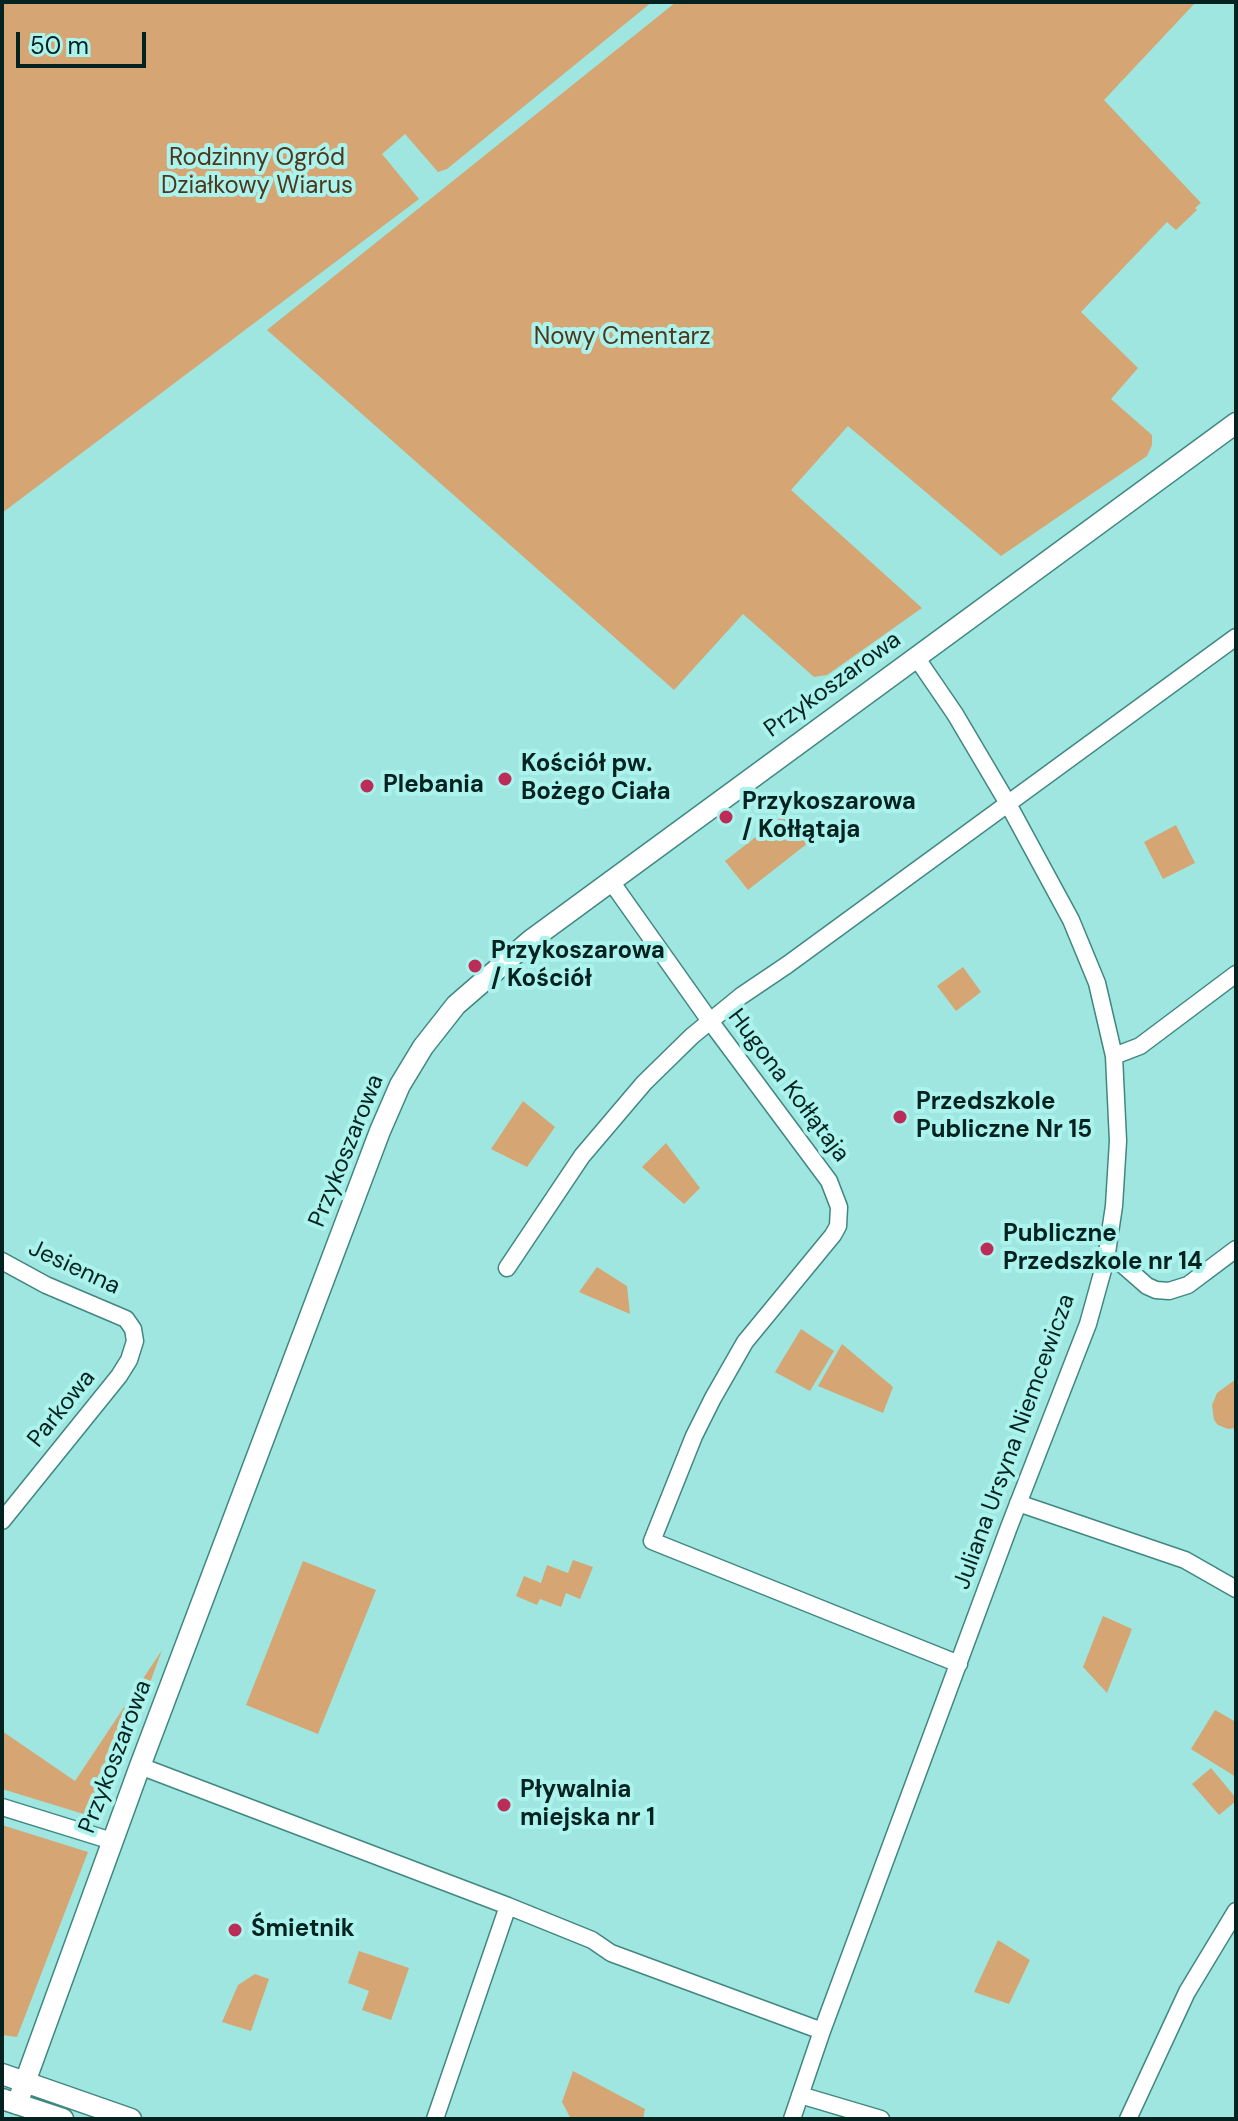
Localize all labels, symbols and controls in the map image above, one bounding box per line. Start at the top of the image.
scale bar [20,16,150,66]
text: 50 m [30,30,89,61]
park label: Rodzinny Ogród Działkowy Wiarus [161,145,353,201]
park label: Nowy Cmentarz [534,324,710,352]
street label: Przykoszarowa [759,626,907,744]
place label: Kościół pw. Bożego Ciała [521,751,670,807]
marker: Kościół pw. Bożego Ciała [496,770,514,788]
place label: Plebania [383,772,484,800]
marker: Plebania [358,777,376,795]
place label: Przykoszarowa / Kołłątaja [742,789,916,845]
marker: Przykoszarowa / Kołłątaja [717,808,735,826]
place label: Przykoszarowa / Kościół [491,938,665,994]
marker: Przykoszarowa / Kościół [466,957,484,975]
street label: Hugona Kołłątaja [721,1004,855,1168]
street label: Przykoszarowa [303,1071,391,1231]
place label: Przedszkole Publiczne Nr 15 [916,1089,1092,1145]
marker: Przedszkole Publiczne Nr 15 [891,1108,909,1126]
place label: Publiczne Przedszkole nr 14 [1003,1221,1203,1277]
street label: Jesienna [24,1234,124,1302]
marker: Publiczne Przedszkole nr 14 [978,1240,996,1258]
street label: Juliana Ursyna Niemcewicza [948,1291,1082,1593]
street label: Parkowa [22,1364,102,1454]
street label: Przykoszarowa [74,1676,158,1838]
place label: Pływalnia miejska nr 1 [520,1777,655,1833]
marker: Pływalnia miejska nr 1 [495,1796,513,1814]
place label: Śmietnik [251,1916,355,1944]
marker: Śmietnik [226,1921,244,1939]

